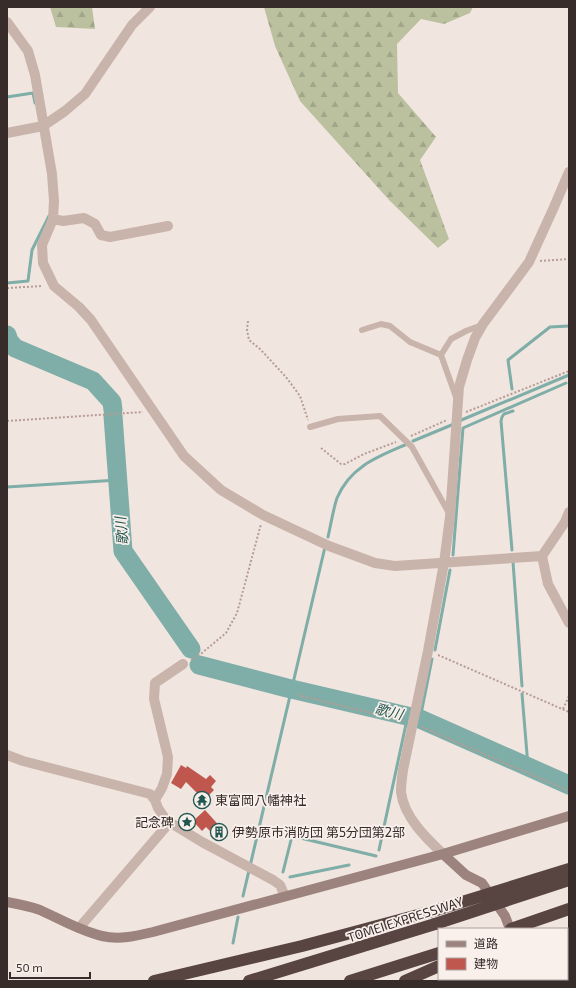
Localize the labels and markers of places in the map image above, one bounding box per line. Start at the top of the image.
temple icon: 東富岡八幡神社 [192,790,212,810]
place label: 東富岡八幡神社 [215,792,306,808]
place icon: 記念碑 [177,812,197,832]
place label: 記念碑 [135,814,174,830]
building icon: 伊勢原市消防団 第5分団第2部 [209,822,229,842]
place label: 伊勢原市消防団 第5分団第2部 [232,824,405,840]

